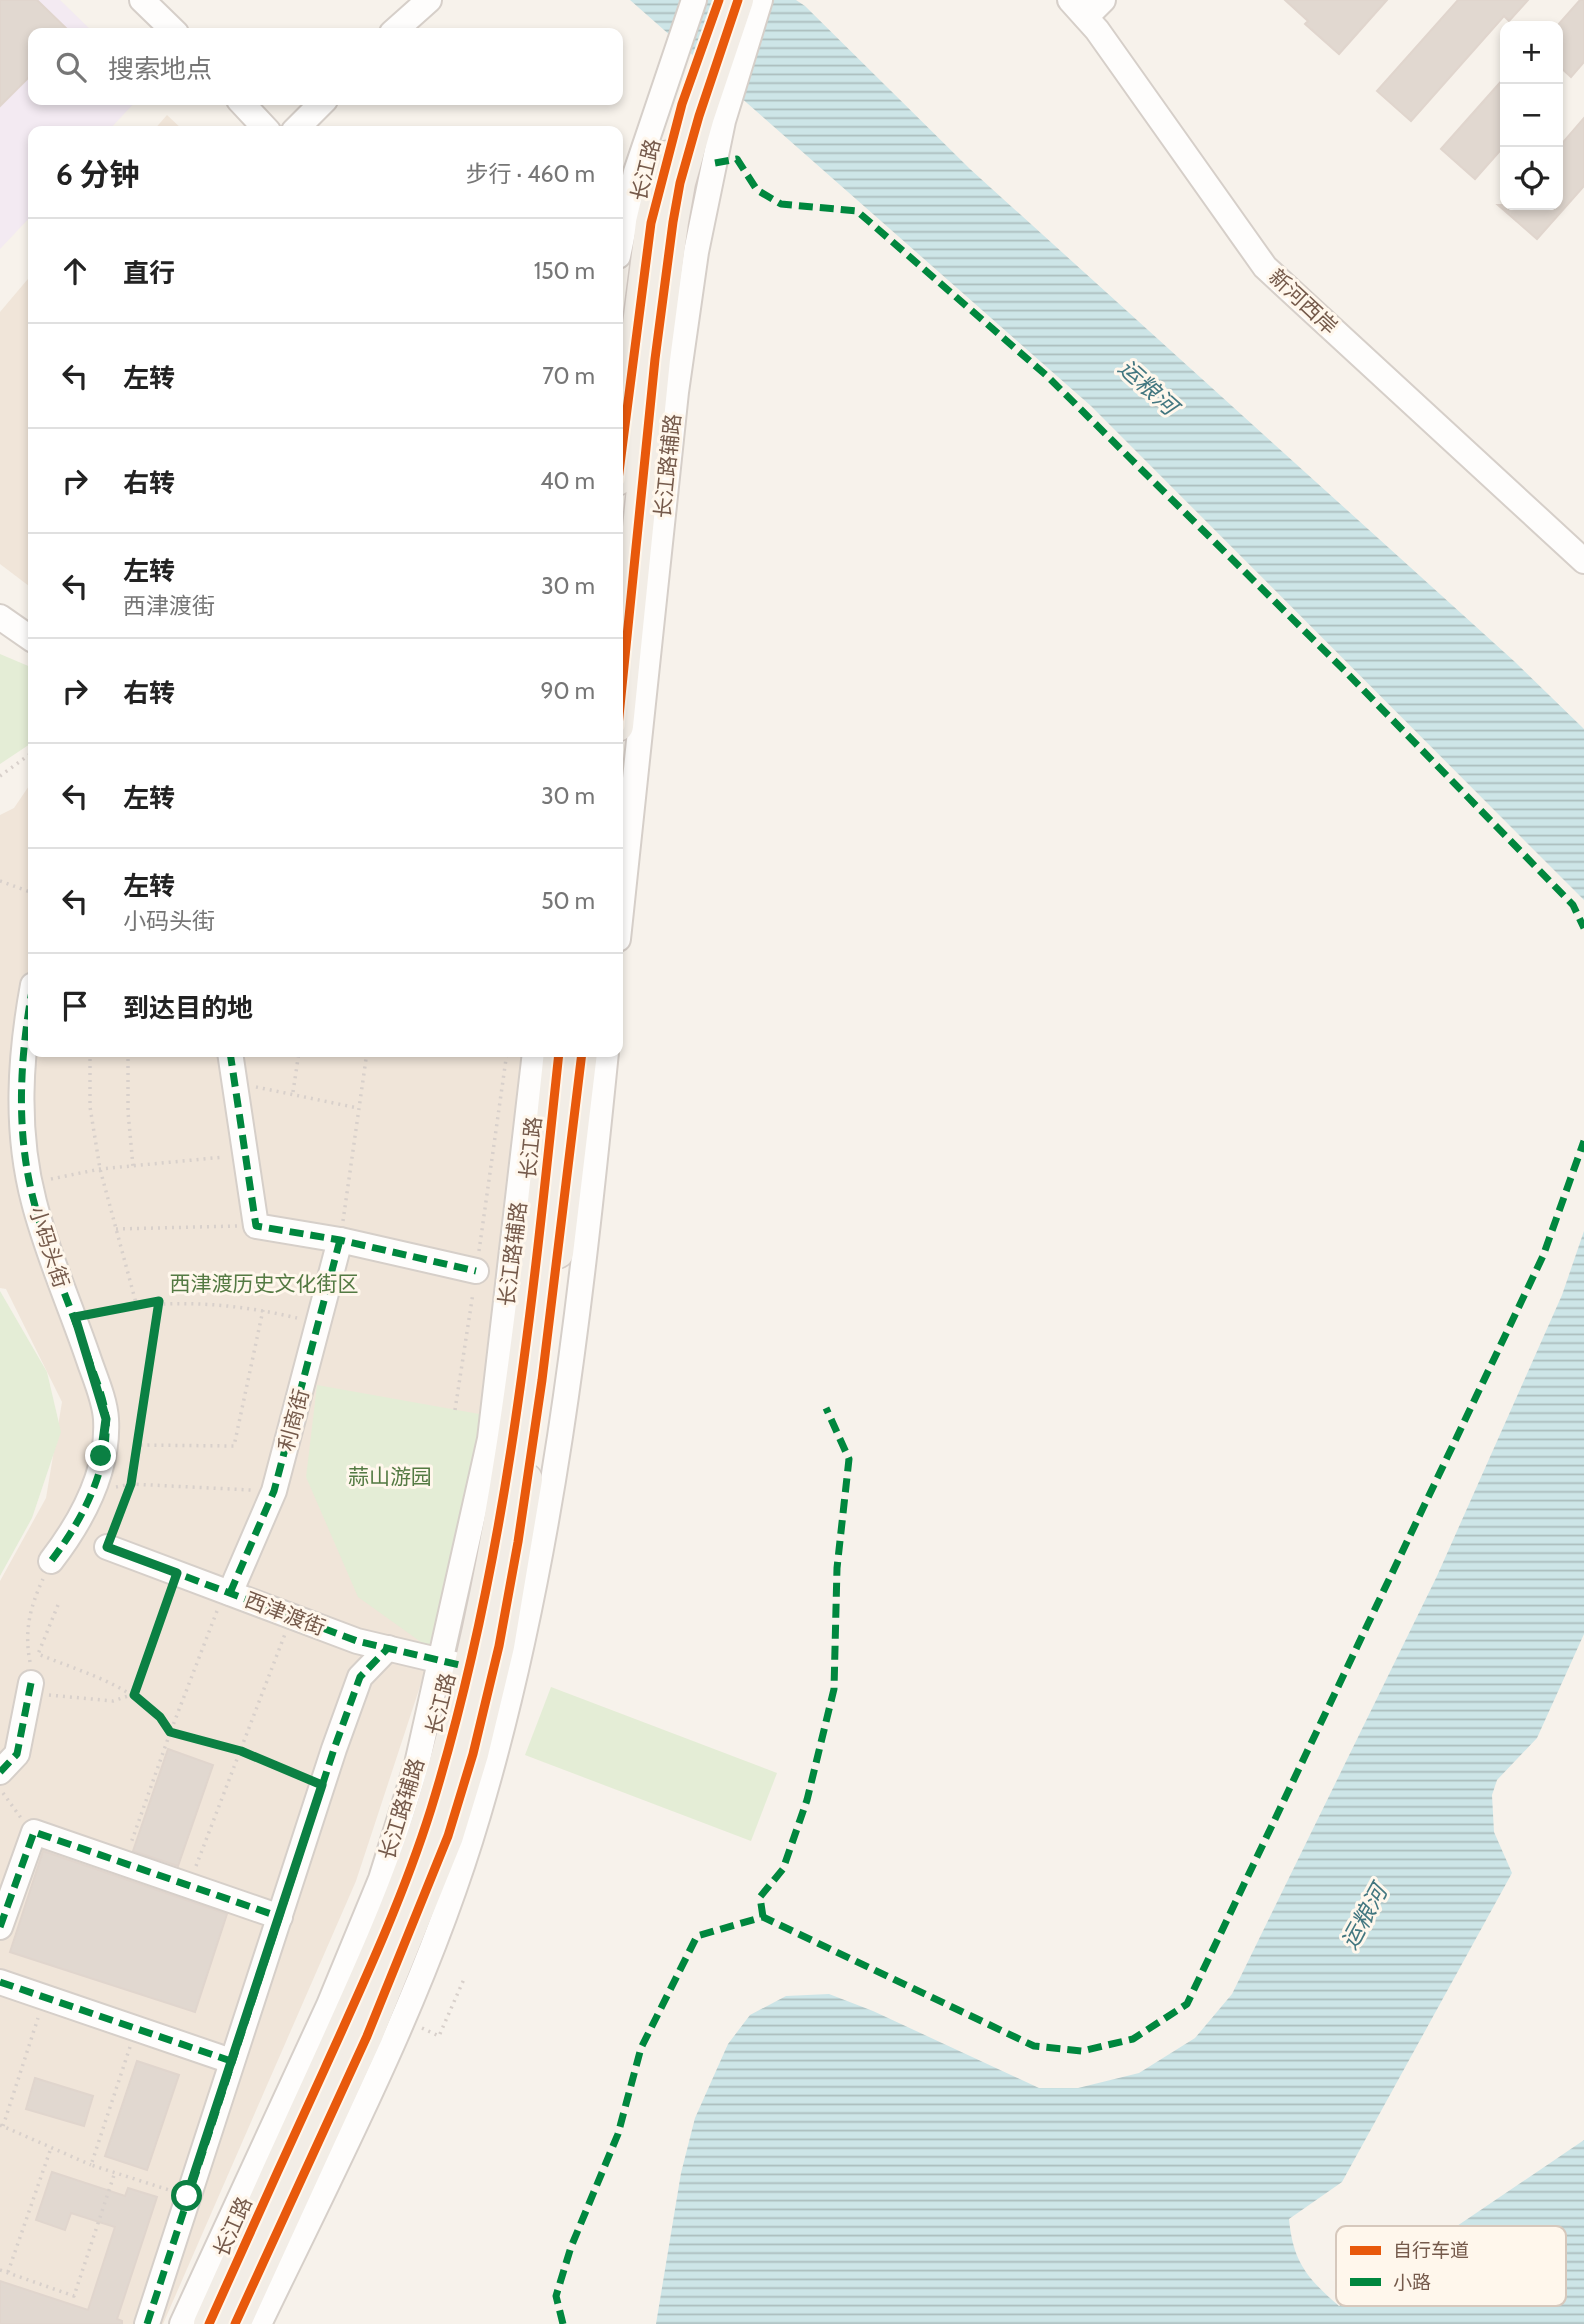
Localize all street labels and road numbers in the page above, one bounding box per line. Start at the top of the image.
street label: 长江路 [626,136,665,203]
street label: 新河西岸 [1264,264,1343,339]
street label: 长江路辅路 [650,412,685,519]
street label: 长江路 [515,1115,546,1181]
street label: 长江路辅路 [494,1200,531,1308]
street label: 小码头街 [25,1203,74,1291]
street label: 利商街 [273,1386,314,1454]
street label: 西津渡街 [241,1587,329,1640]
street label: 长江路 [421,1670,460,1737]
street label: 长江路辅路 [374,1755,429,1863]
street label: 长江路 [208,2193,257,2261]

